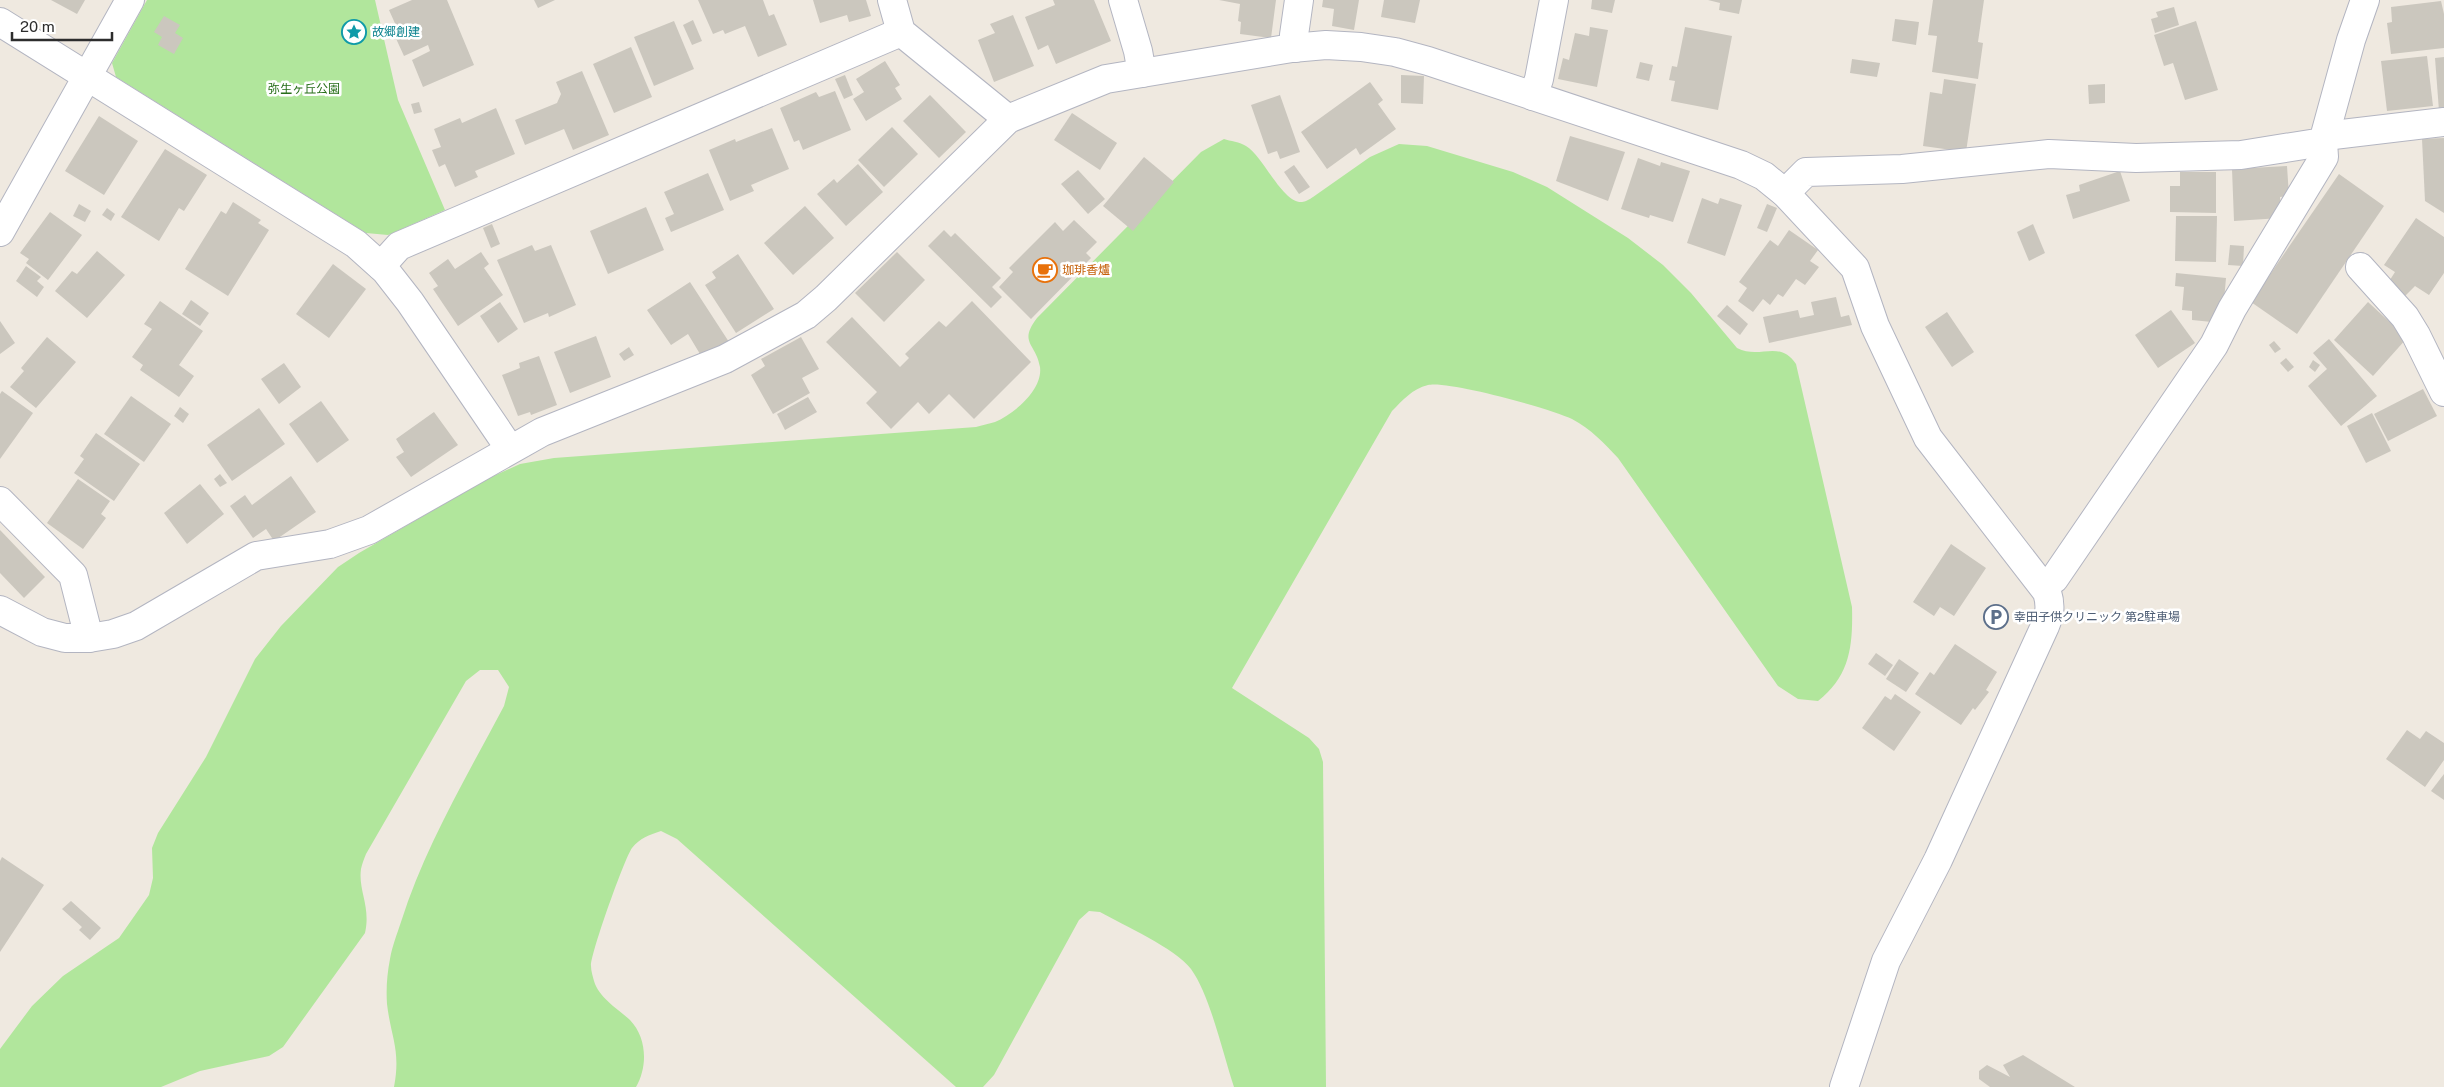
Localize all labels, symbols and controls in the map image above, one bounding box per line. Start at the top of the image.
scale bar [12,10,112,42]
text: 20 m [20,18,55,35]
place icon: 故郷創建 [341,19,367,45]
place label: 故郷創建 [372,25,420,39]
park label: 弥生ヶ丘公園 [268,82,340,96]
cafe icon: 珈琲香爐 [1032,257,1058,283]
place label: 珈琲香爐 [1062,263,1110,277]
parking icon: 幸田子供クリニック 第2駐車場 [1983,604,2009,630]
place label: 幸田子供クリニック 第2駐車場 [2014,610,2180,624]

